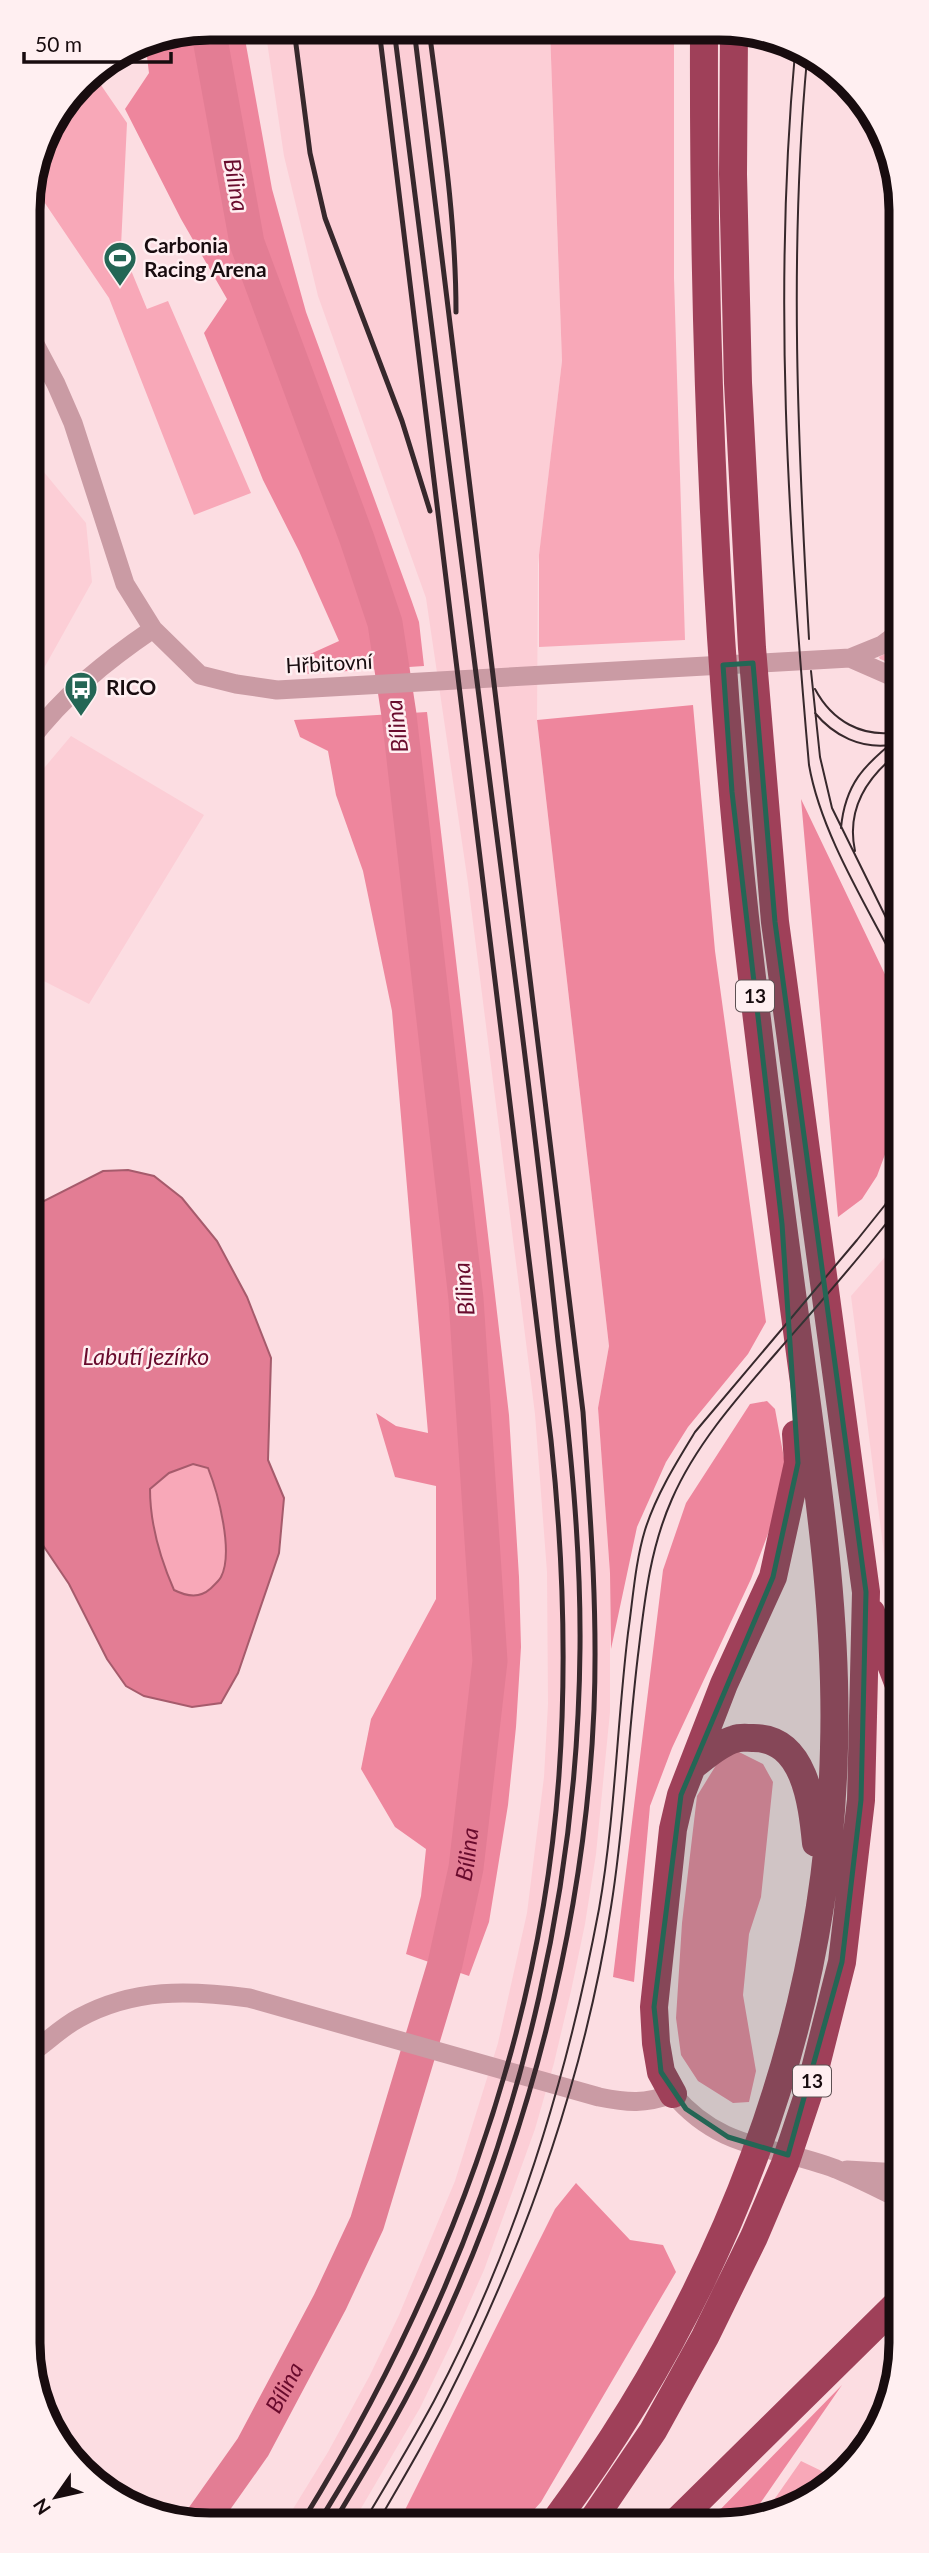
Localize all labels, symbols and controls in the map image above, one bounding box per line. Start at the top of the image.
scale bar [24,21,172,65]
text: 50 m [35,31,82,56]
water label: Bílina [219,156,255,214]
place label: Carbonia Racing Arena [144,232,267,281]
sports icon: Carbonia Racing Arena [101,239,139,288]
street label: Hřbitovní [285,648,374,677]
bus stop icon: RICO [62,669,100,718]
place label: RICO [106,674,156,699]
water label: Bílina [379,698,413,754]
road number: 13 [736,980,774,1012]
water label: Bílina [446,1261,480,1317]
water label: Labutí jezírko [83,1342,209,1370]
water label: Bílina [449,1826,484,1883]
road number: 13 [793,2066,831,2096]
water label: Bílina [259,2357,309,2417]
north arrow [21,2462,91,2532]
text: N [28,2494,55,2519]

